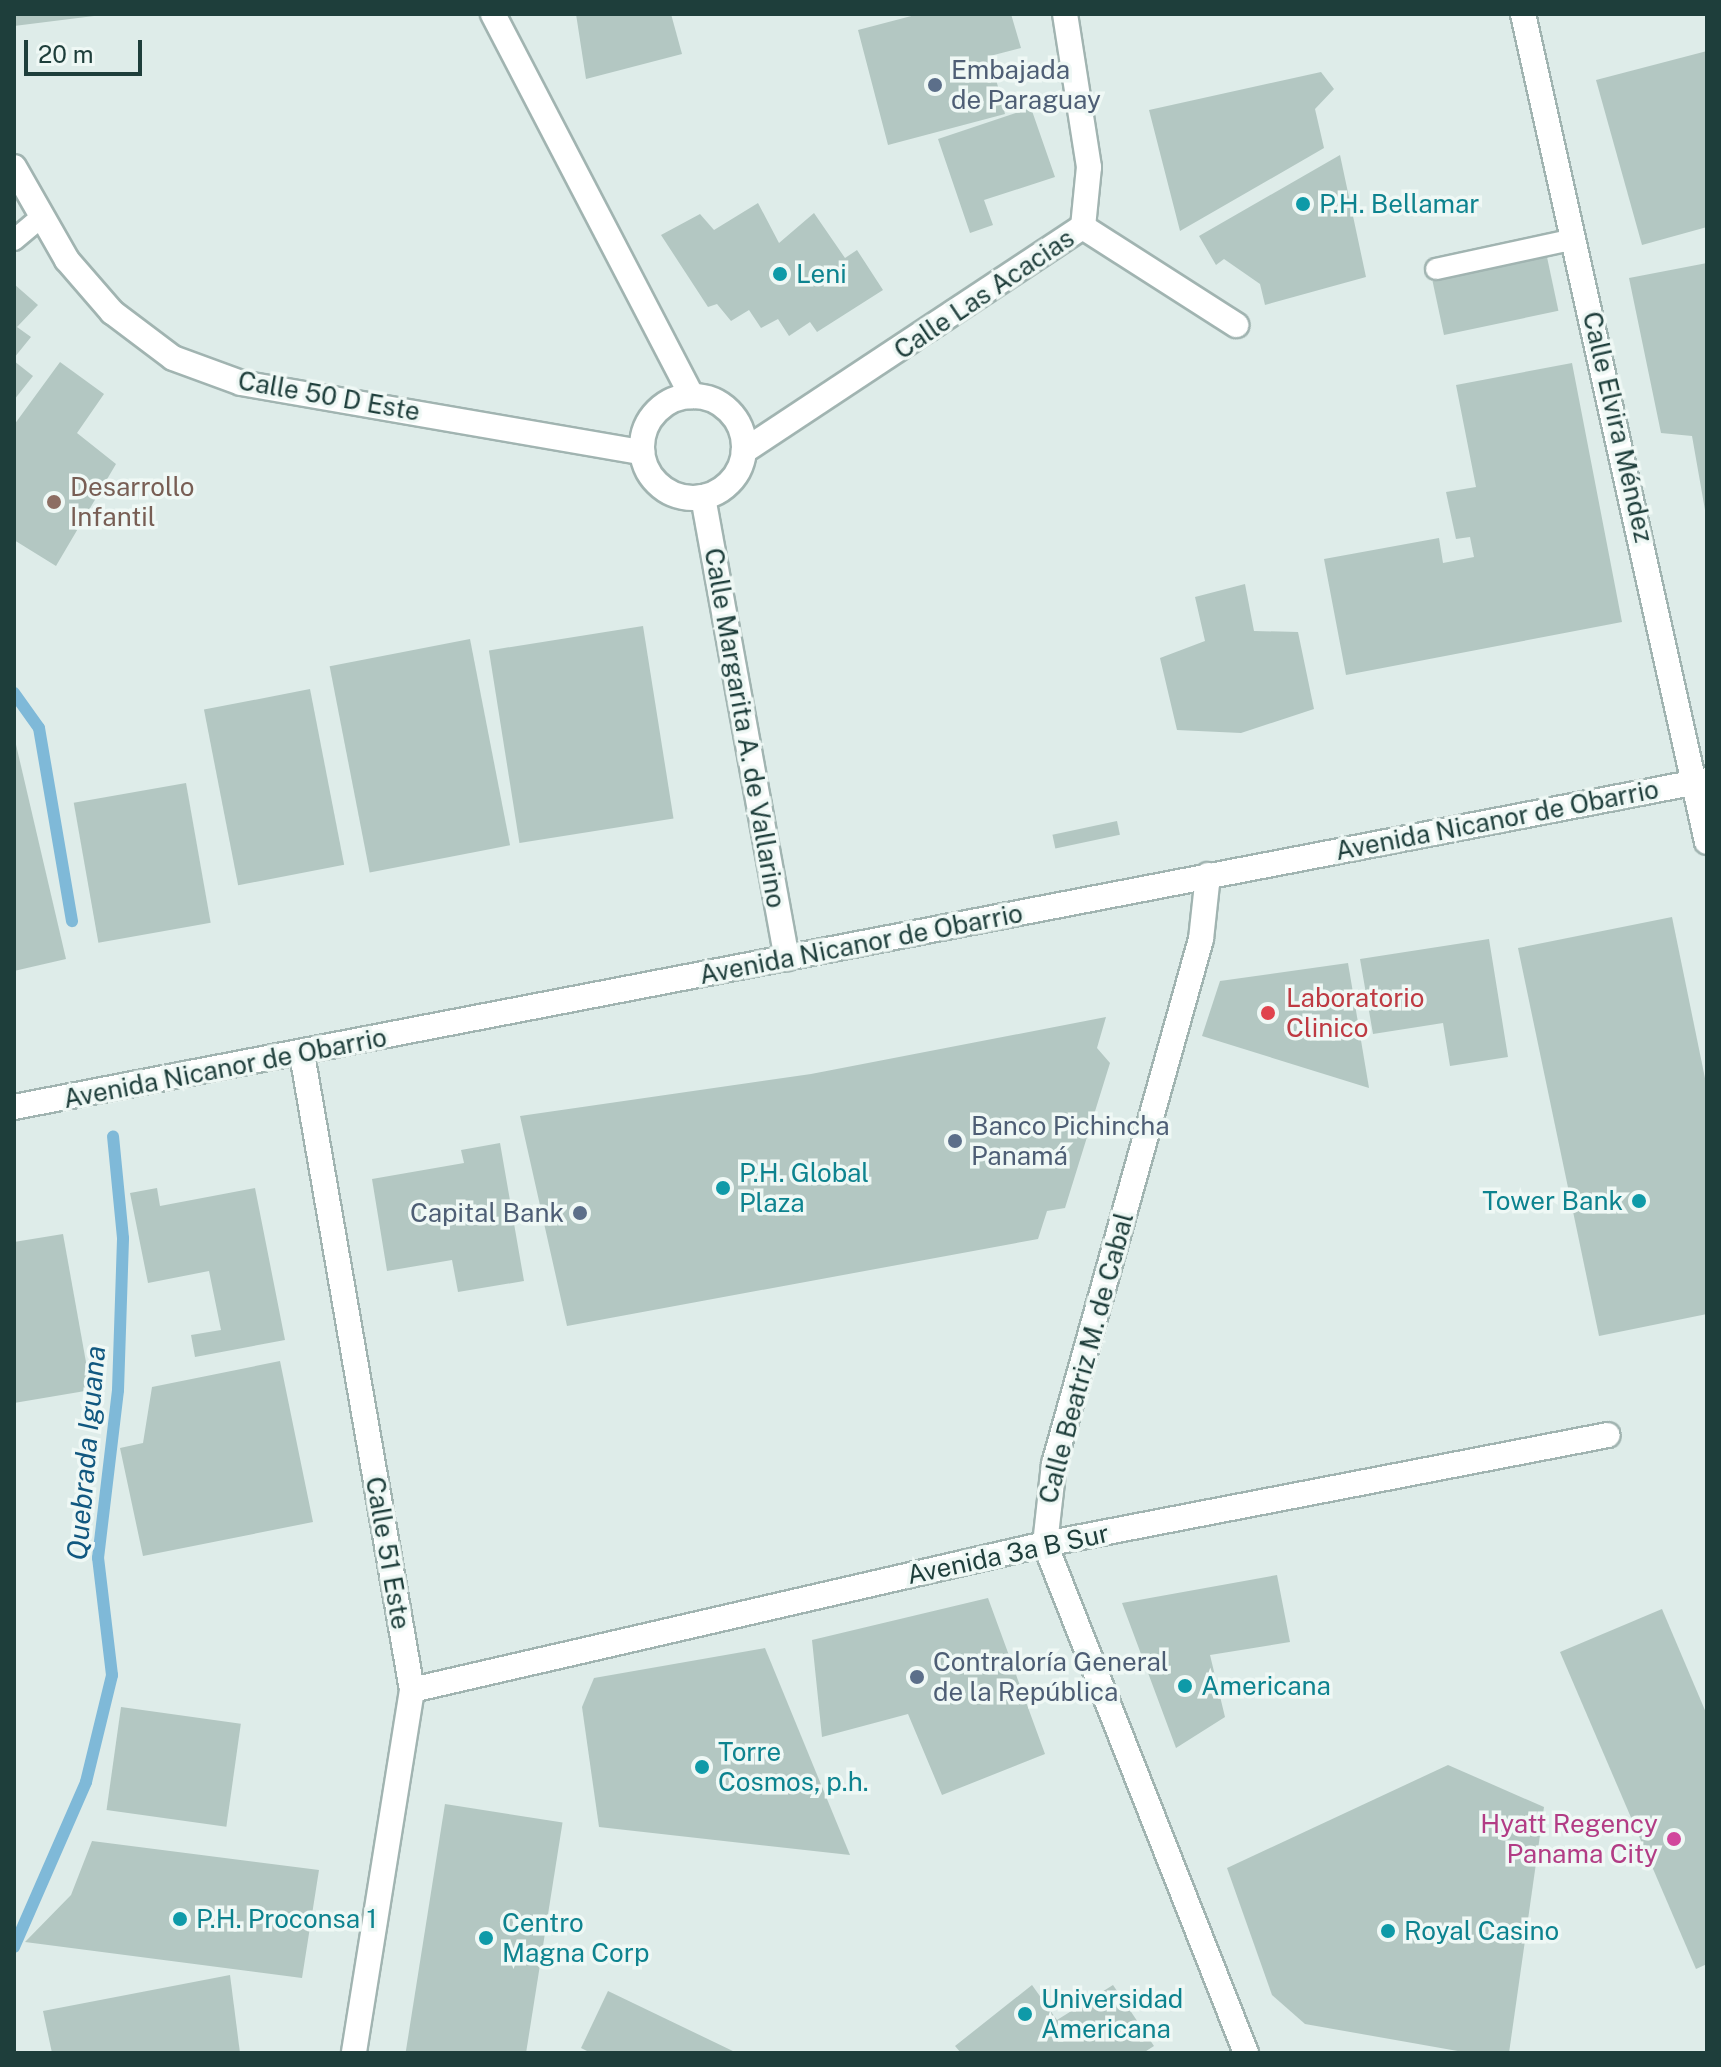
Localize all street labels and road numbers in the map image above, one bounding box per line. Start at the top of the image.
street label: Calle Las Acacias [888,222,1080,366]
street label: Calle Elvira Méndez [1576,308,1660,546]
street label: Calle 50 D Este [236,365,422,427]
street label: Calle Margarita A. de Vallarino [698,545,792,911]
street label: Avenida Nicanor de Obarrio [1332,773,1662,867]
street label: Avenida Nicanor de Obarrio [696,897,1026,991]
street label: Avenida Nicanor de Obarrio [60,1021,390,1115]
street label: Calle Beatriz M. de Cabal [1032,1209,1140,1507]
street label: Calle 51 Este [359,1474,417,1632]
street label: Avenida 3a B Sur [904,1517,1112,1591]

